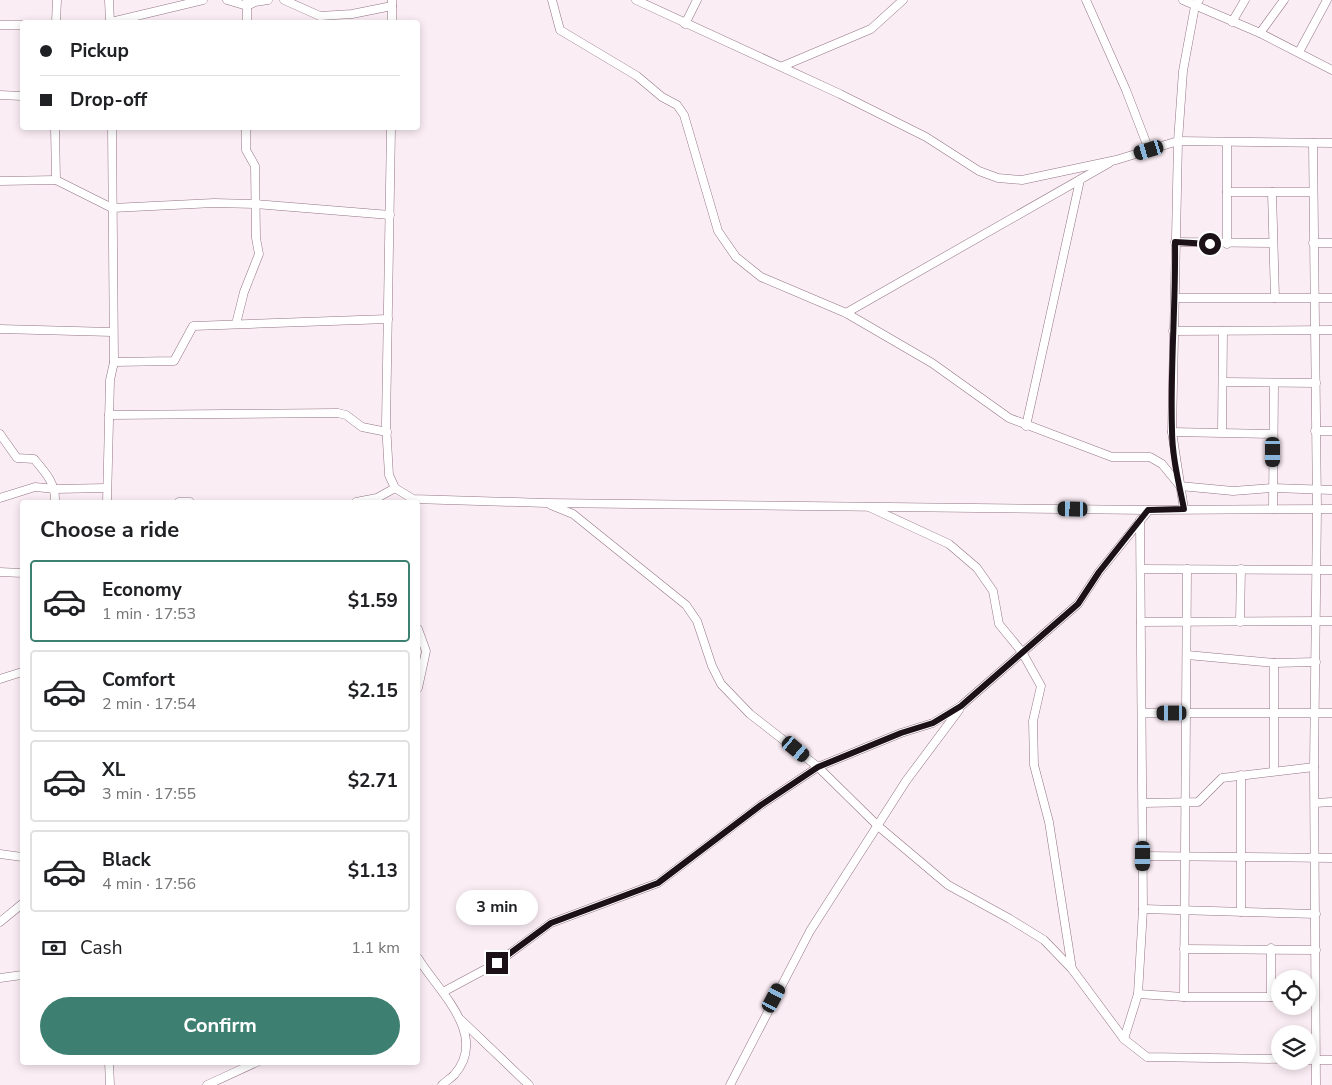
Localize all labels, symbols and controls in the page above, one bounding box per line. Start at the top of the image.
text: Pickup [70,38,129,64]
text: Drop-off [70,87,147,113]
car [1132,138,1165,162]
route start [1199,233,1221,255]
car [1265,437,1280,467]
car [1057,501,1088,517]
text: Choose a ride [40,515,179,545]
text: Economy [102,577,182,603]
icon: car [42,579,87,624]
text: $1.59 [348,588,398,614]
text: 1 min · 17:53 [102,603,196,625]
text: Comfort [102,667,175,693]
icon: car [42,669,87,714]
text: $2.15 [348,678,398,704]
text: 2 min · 17:54 [102,693,196,715]
car [1157,706,1187,721]
car [779,734,812,764]
text: XL [102,757,125,783]
icon: car [42,759,87,804]
text: $2.71 [348,768,398,794]
text: 3 min · 17:55 [102,783,196,805]
car [1135,841,1150,871]
text: Black [102,847,151,873]
icon: car [42,849,87,894]
text: $1.13 [348,858,398,884]
text: 4 min · 17:56 [102,873,196,895]
callout: 3 min [456,890,538,926]
text: 3 min [476,896,518,918]
icon: cash [40,934,68,962]
text: Cash [80,935,122,961]
text: 1.1 km [351,937,400,959]
route end [486,952,508,974]
map controls [1271,970,1316,1070]
button: locate [1271,970,1316,1015]
car [760,981,787,1015]
button: Confirm [40,997,400,1055]
button: layers [1271,1025,1316,1070]

